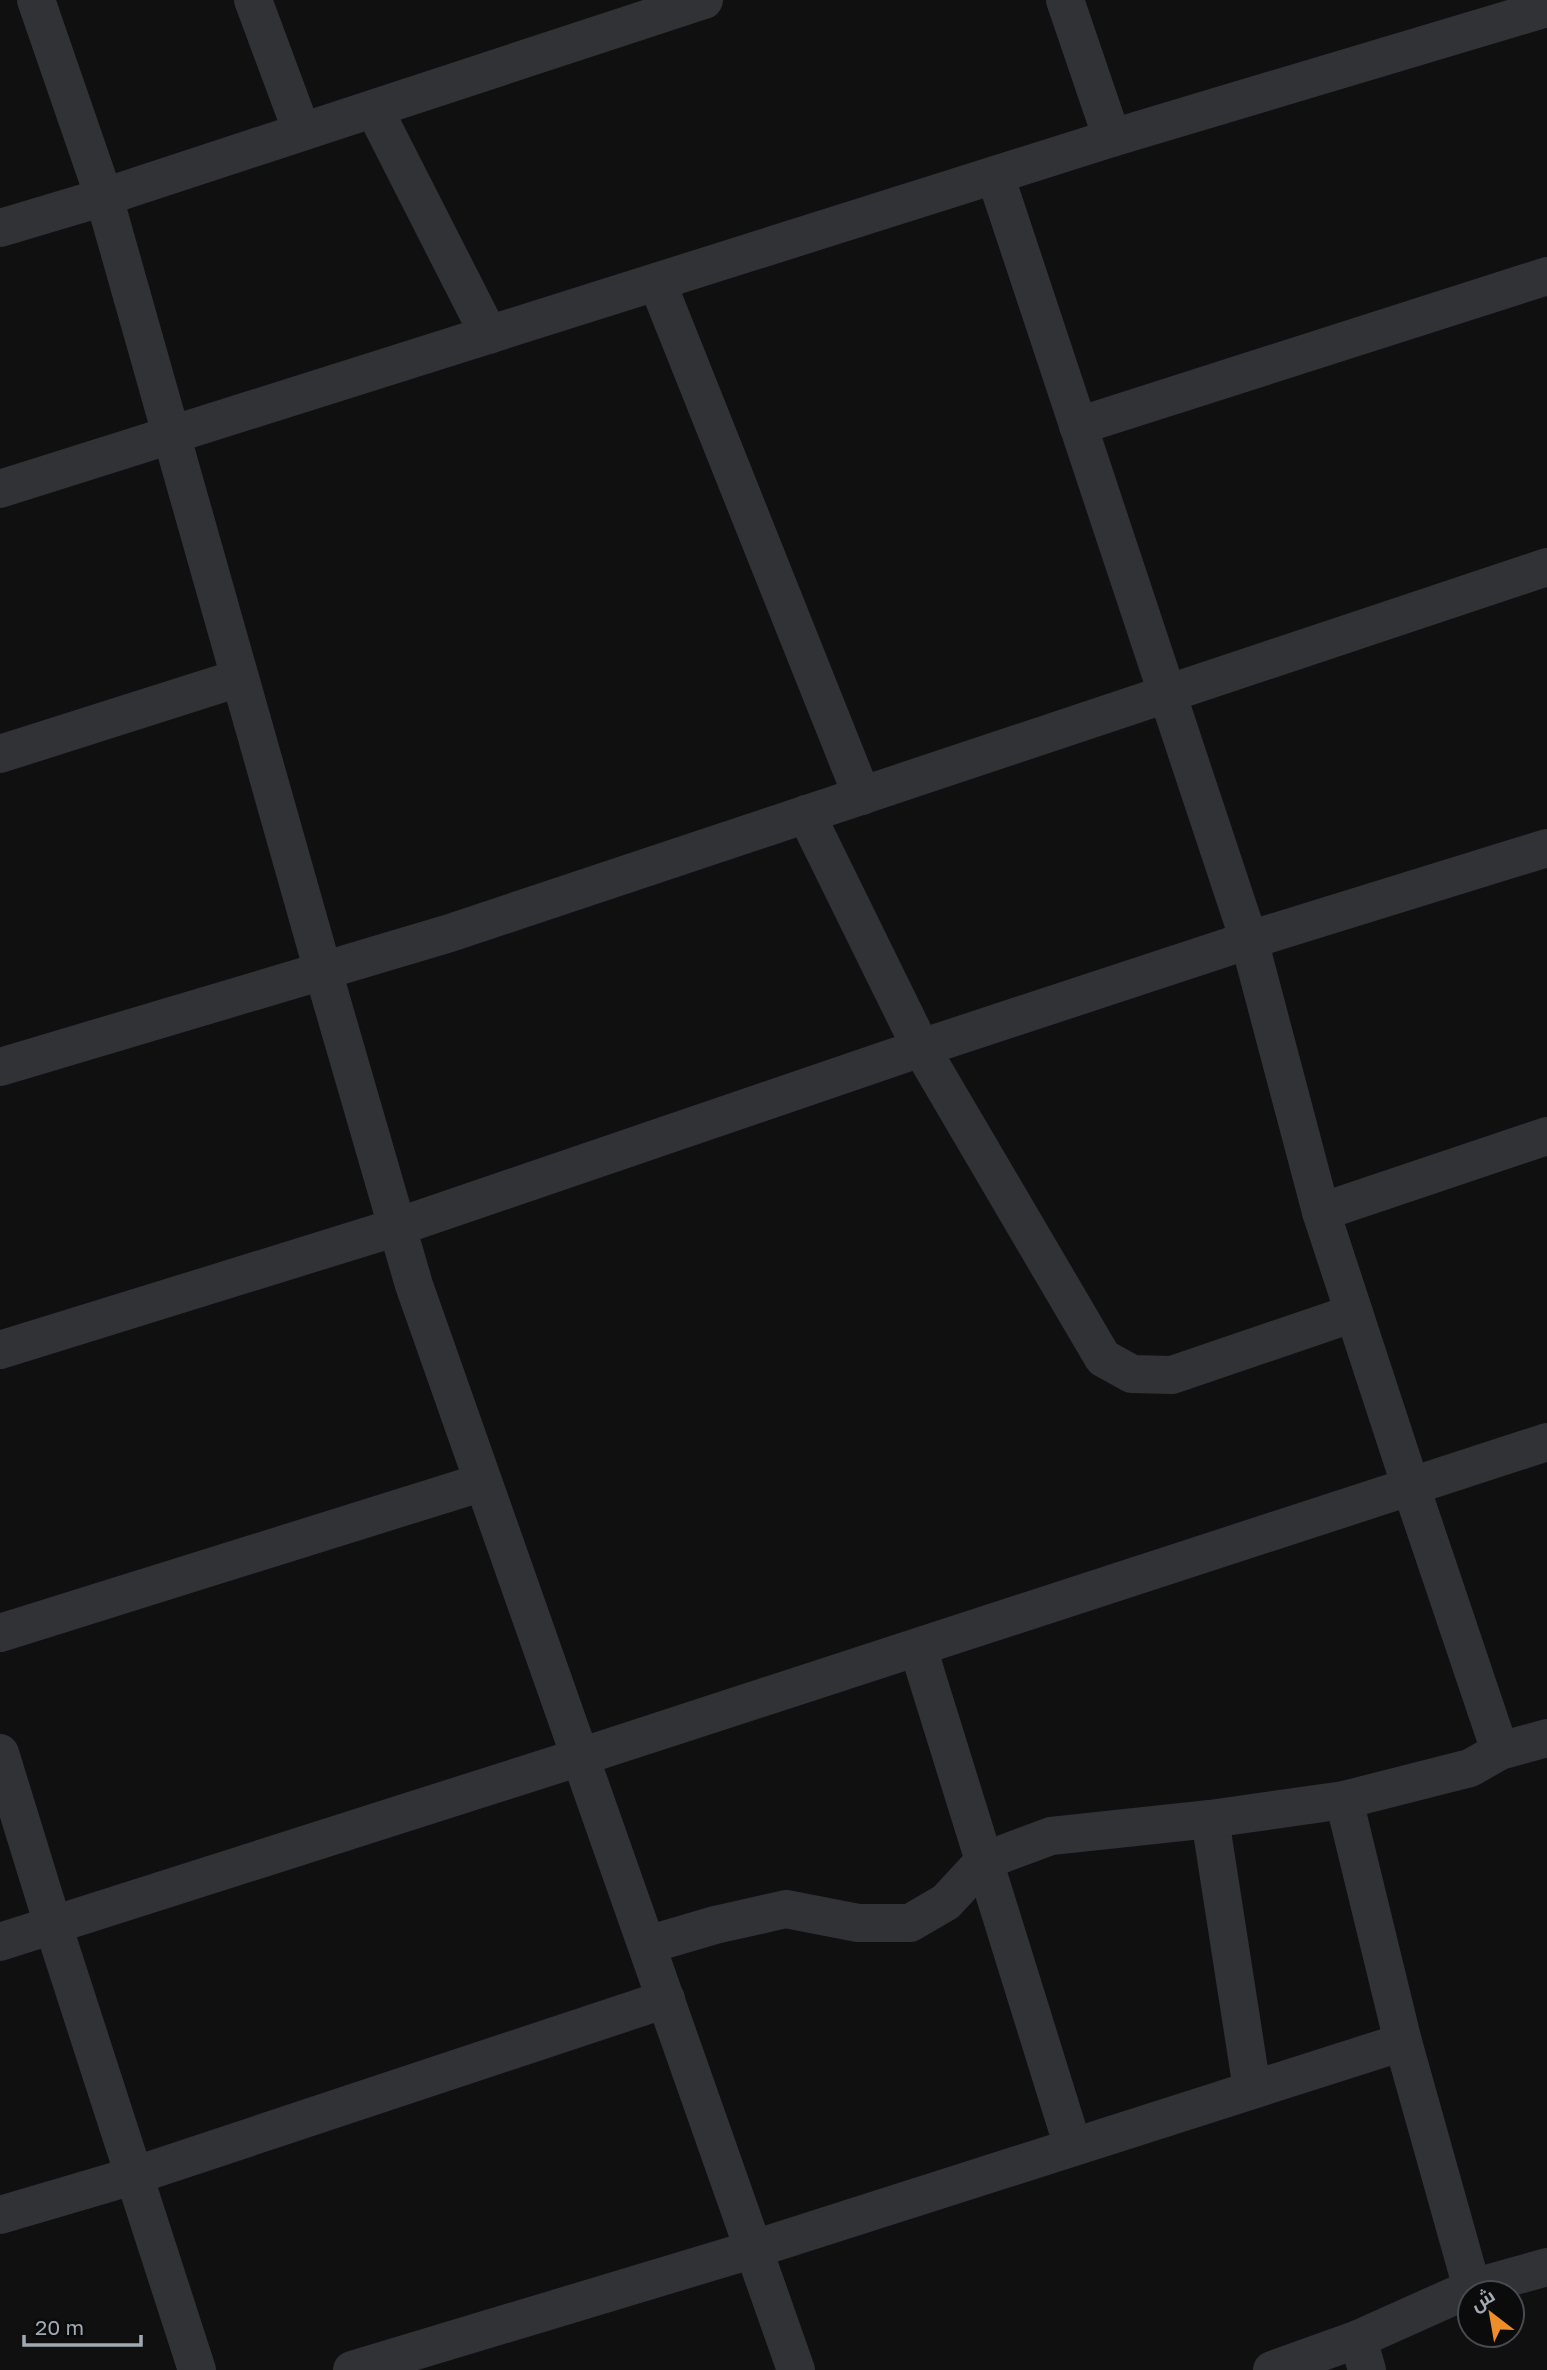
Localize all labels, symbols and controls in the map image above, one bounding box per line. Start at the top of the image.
north arrow [1456,2279,1526,2349]
text: ش [1466,2283,1499,2316]
scale bar [24,2304,142,2348]
text: 20 m [35,2314,84,2340]

